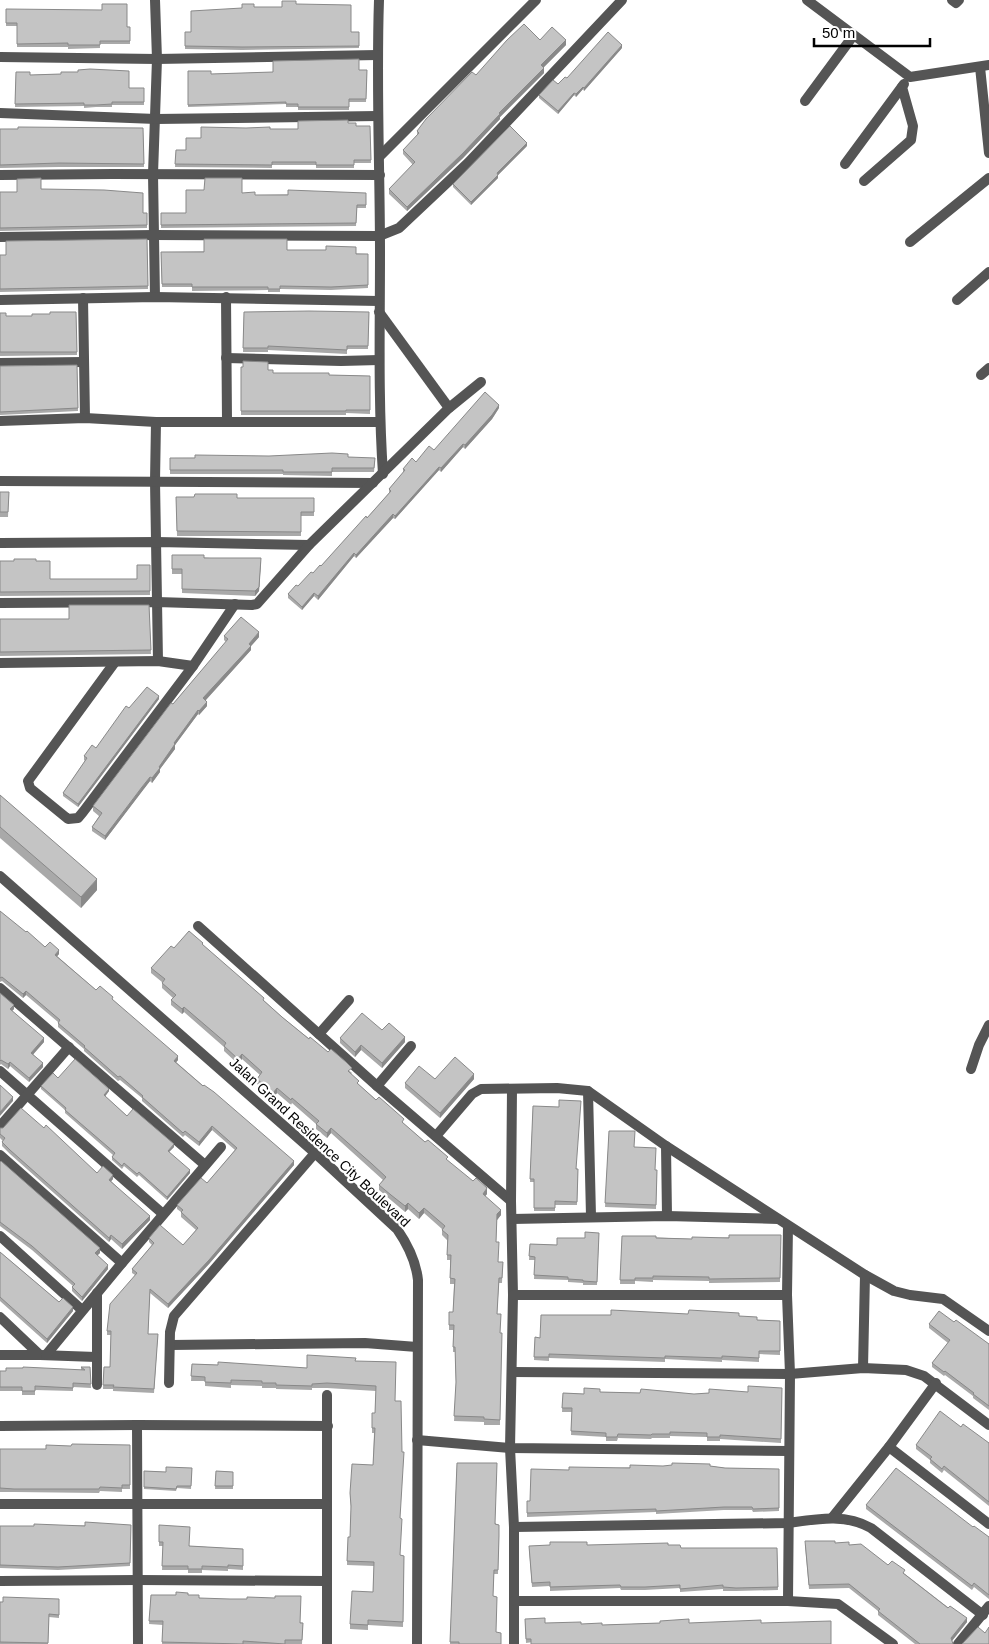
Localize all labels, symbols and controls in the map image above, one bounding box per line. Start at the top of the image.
scale bar [814,15,930,47]
text: 50 m [822,24,855,41]
street label: Jalan Grand Residence City Boulevard [226,1054,414,1230]

